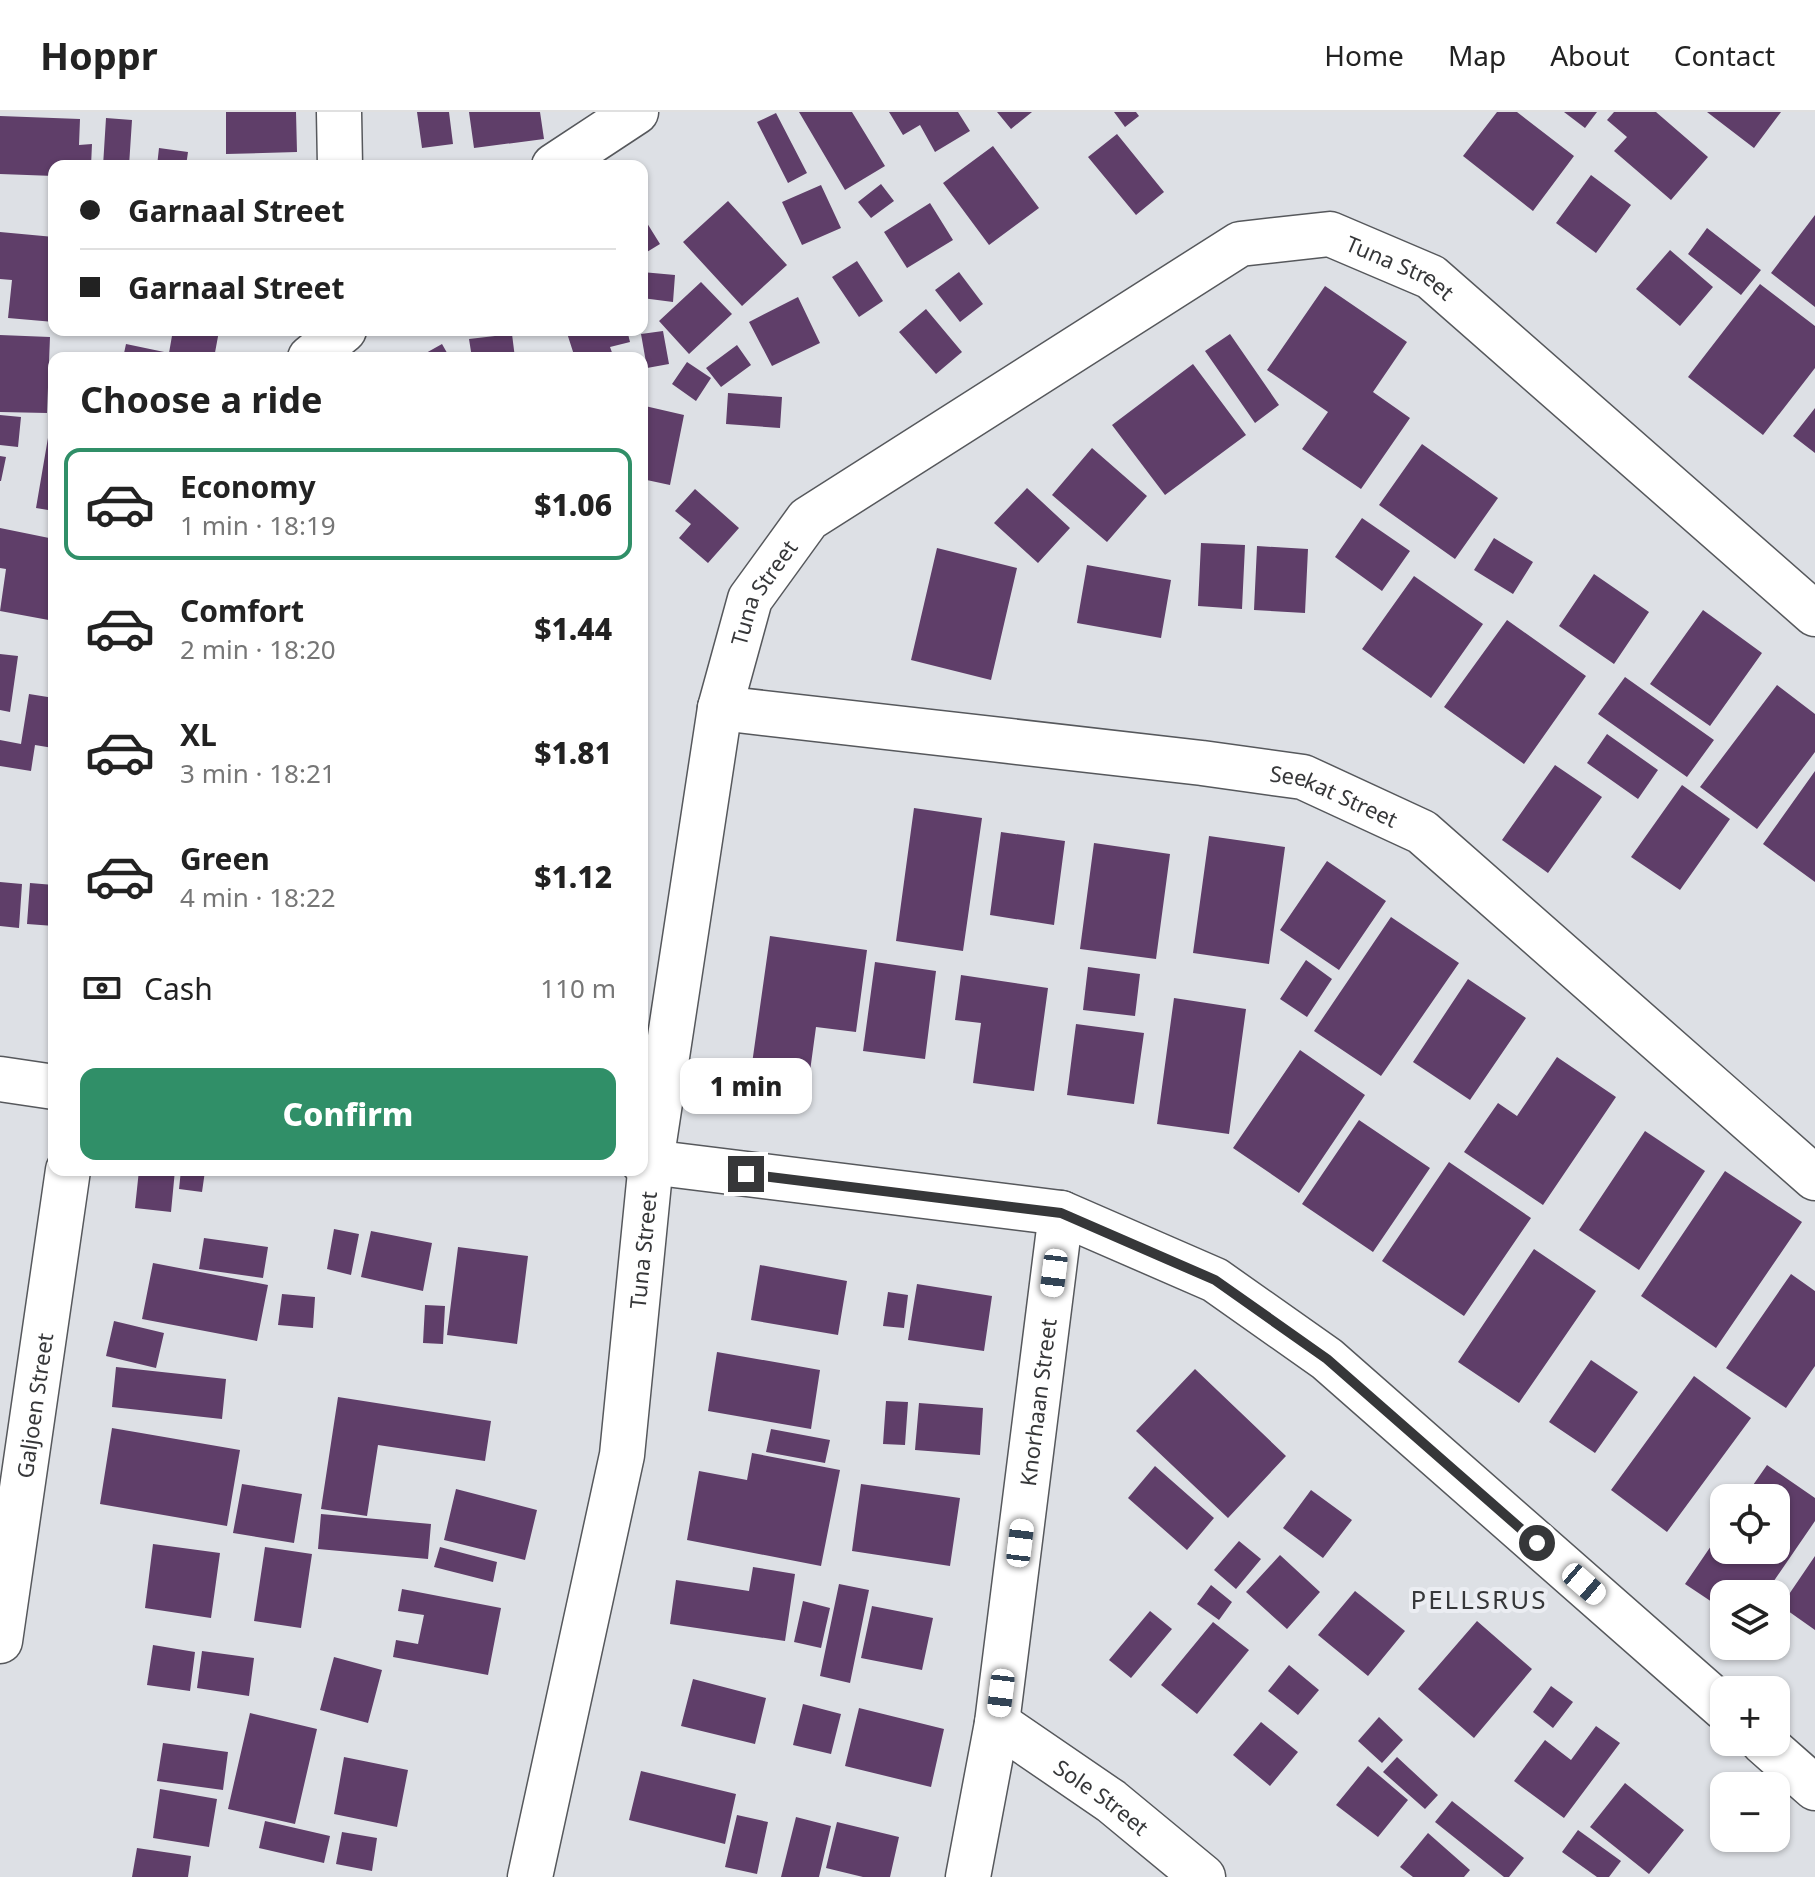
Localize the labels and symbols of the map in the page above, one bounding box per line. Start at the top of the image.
street label: Tuna Street [1342,228,1461,306]
street label: Tuna Street [723,533,803,649]
street label: Seekat Street [1268,758,1403,834]
callout: 1 min [680,1058,812,1114]
route end [728,1156,764,1192]
street label: Tuna Street [622,1190,663,1310]
car [1039,1248,1069,1298]
street label: Knorhaan Street [1012,1317,1063,1488]
street label: Galjoen Street [9,1331,59,1480]
car [1005,1518,1035,1568]
route start [1519,1525,1555,1561]
car [1558,1559,1610,1609]
district label: PELLSRUS [1410,1581,1548,1617]
car [986,1668,1016,1718]
street label: Sole Street [1048,1752,1155,1841]

